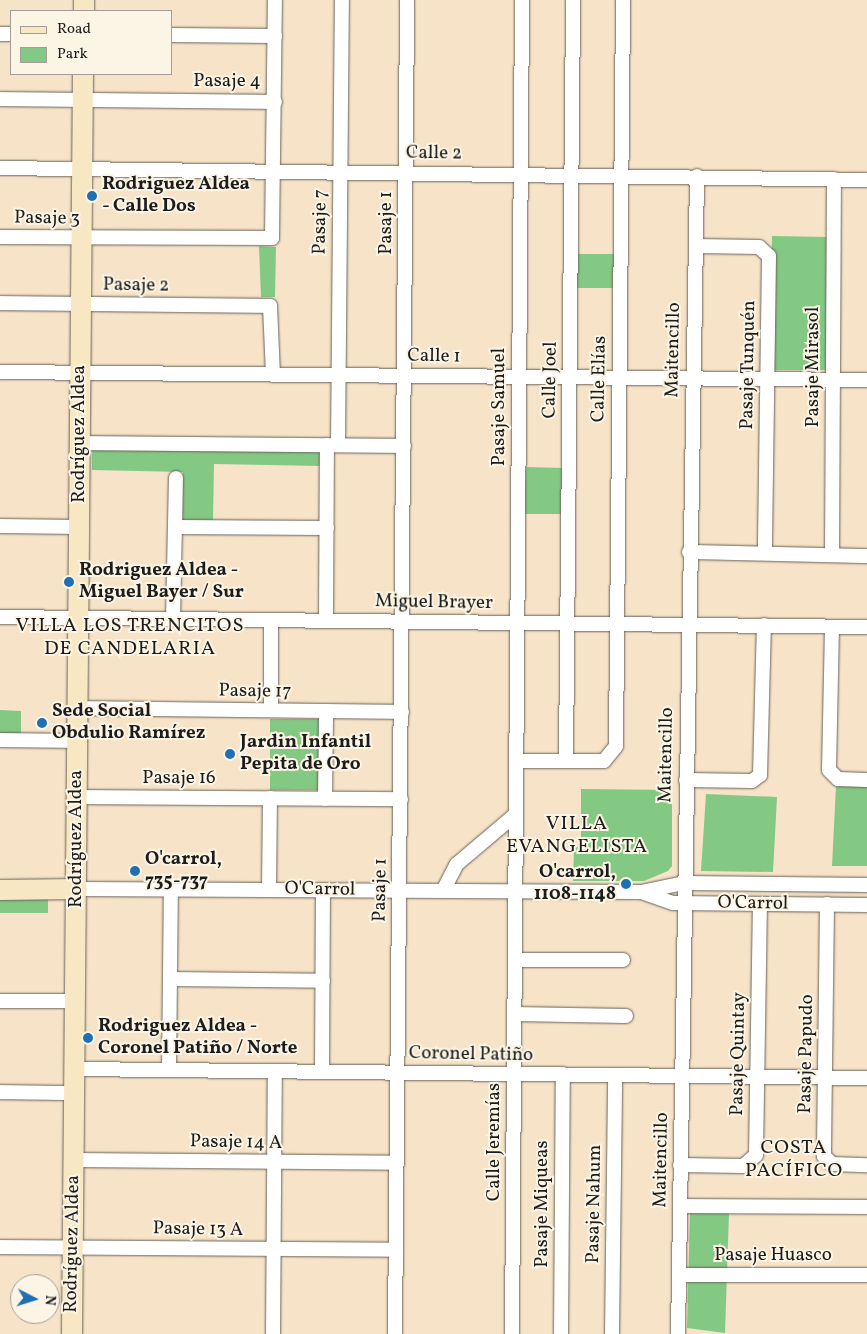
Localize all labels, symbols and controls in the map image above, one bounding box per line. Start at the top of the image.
legend [10,10,172,75]
text: Road [57,19,91,40]
text: Park [57,44,88,65]
street label: Pasaje 4 [193,71,261,93]
street label: Calle 2 [406,142,462,166]
place label: Rodriguez Aldea - Calle Dos [102,174,250,218]
street label: Pasaje 7 [309,189,333,255]
marker: Rodriguez Aldea - Calle Dos [86,190,98,202]
street label: Pasaje 1 [376,191,398,255]
street label: Pasaje 3 [14,207,80,231]
street label: Pasaje 2 [103,274,169,298]
street label: Pasaje Tunquén [736,300,762,430]
street label: Maitencillo [662,302,686,398]
street label: Pasaje Mirasol [803,307,825,427]
street label: Calle Elías [588,336,612,422]
street label: Calle Joel [539,341,563,419]
street label: Calle 1 [407,345,461,369]
street label: Pasaje Samuel [489,348,511,466]
street label: Rodríguez Aldea [69,365,91,503]
place label: Rodriguez Aldea - Miguel Bayer / Sur [79,560,244,604]
marker: Rodriguez Aldea - Miguel Bayer / Sur [63,576,75,588]
street label: Miguel Brayer [375,591,493,615]
district label: VILLA LOS TRENCITOS DE CANDELARIA [13,614,247,661]
street label: Pasaje 17 [218,680,292,704]
place label: Sede Social Obdulio Ramírez [52,701,206,745]
street label: Maitencillo [655,707,679,803]
marker: Sede Social Obdulio Ramírez [36,717,48,729]
place label: Jardin Infantil Pepita de Oro [240,732,371,776]
marker: Jardin Infantil Pepita de Oro [224,748,236,760]
street label: Pasaje 16 [142,768,216,790]
street label: Rodríguez Aldea [66,770,88,908]
district label: VILLA EVANGELISTA [505,813,649,860]
place label: O'carrol, 735-737 [145,849,222,893]
street label: Pasaje 1 [369,858,393,922]
place label: O'carrol, 1108-1148 [534,862,616,906]
marker: O'carrol, 735-737 [129,865,141,877]
street label: O'Carrol [284,878,356,902]
marker: O'carrol, 1108-1148 [620,878,632,890]
street label: O'Carrol [717,892,789,916]
street label: Pasaje Quintay [727,992,751,1116]
street label: Pasaje Papudo [795,994,819,1114]
place label: Rodriguez Aldea - Coronel Patiño / Norte [98,1016,297,1060]
marker: Rodriguez Aldea - Coronel Patiño / Norte [82,1032,94,1044]
street label: Coronel Patiño [409,1043,533,1067]
street label: Calle Jeremías [484,1083,506,1201]
street label: Maitencillo [650,1112,674,1208]
street label: Pasaje 14 A [190,1131,282,1155]
district label: COSTA PACÍFICO [744,1137,844,1184]
street label: Pasaje Miqueas [532,1140,554,1268]
street label: Pasaje Nahum [583,1144,607,1264]
street label: Rodríguez Aldea [60,1175,86,1313]
street label: Pasaje 13 A [153,1218,243,1242]
street label: Pasaje Huasco [714,1245,832,1267]
north arrow [10,1274,60,1324]
text: N [40,1294,59,1306]

